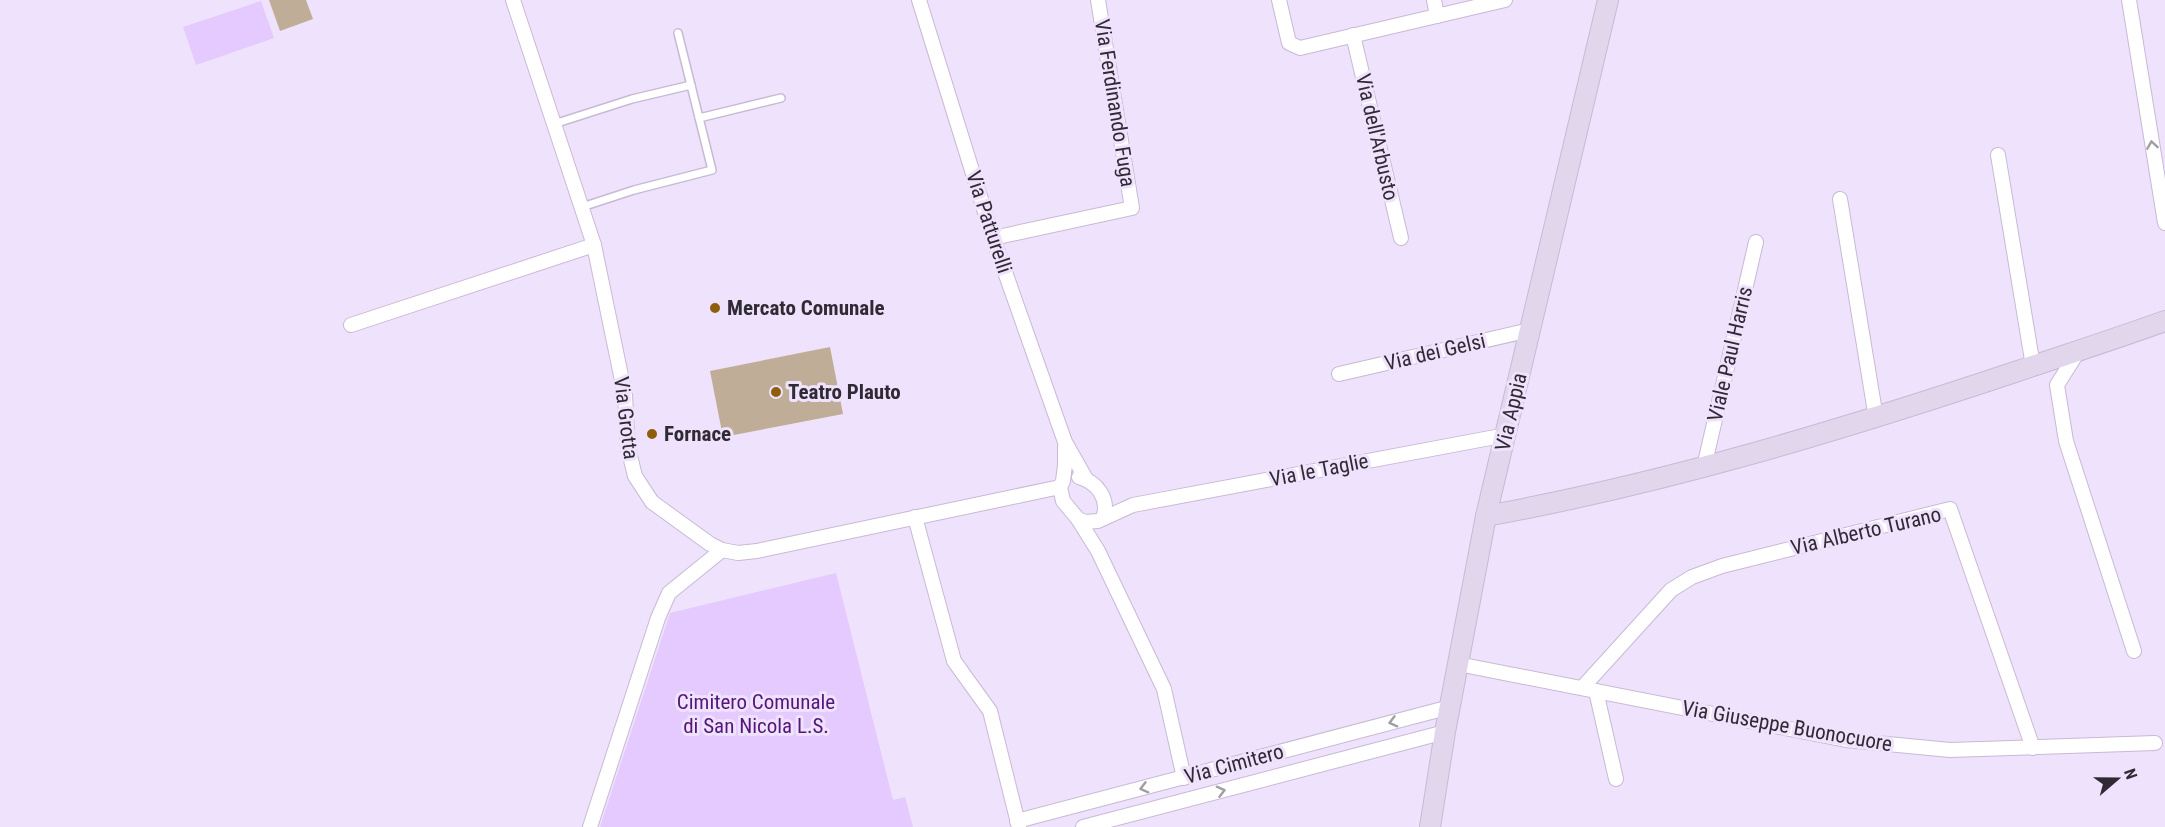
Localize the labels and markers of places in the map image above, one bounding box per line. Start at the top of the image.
place label: Mercato Comunale [727,296,885,320]
marker: Mercato Comunale [708,301,722,315]
place label: Teatro Plauto [788,380,901,404]
marker: Teatro Plauto [769,385,783,399]
place label: Fornace [664,422,731,446]
marker: Fornace [645,427,659,441]

